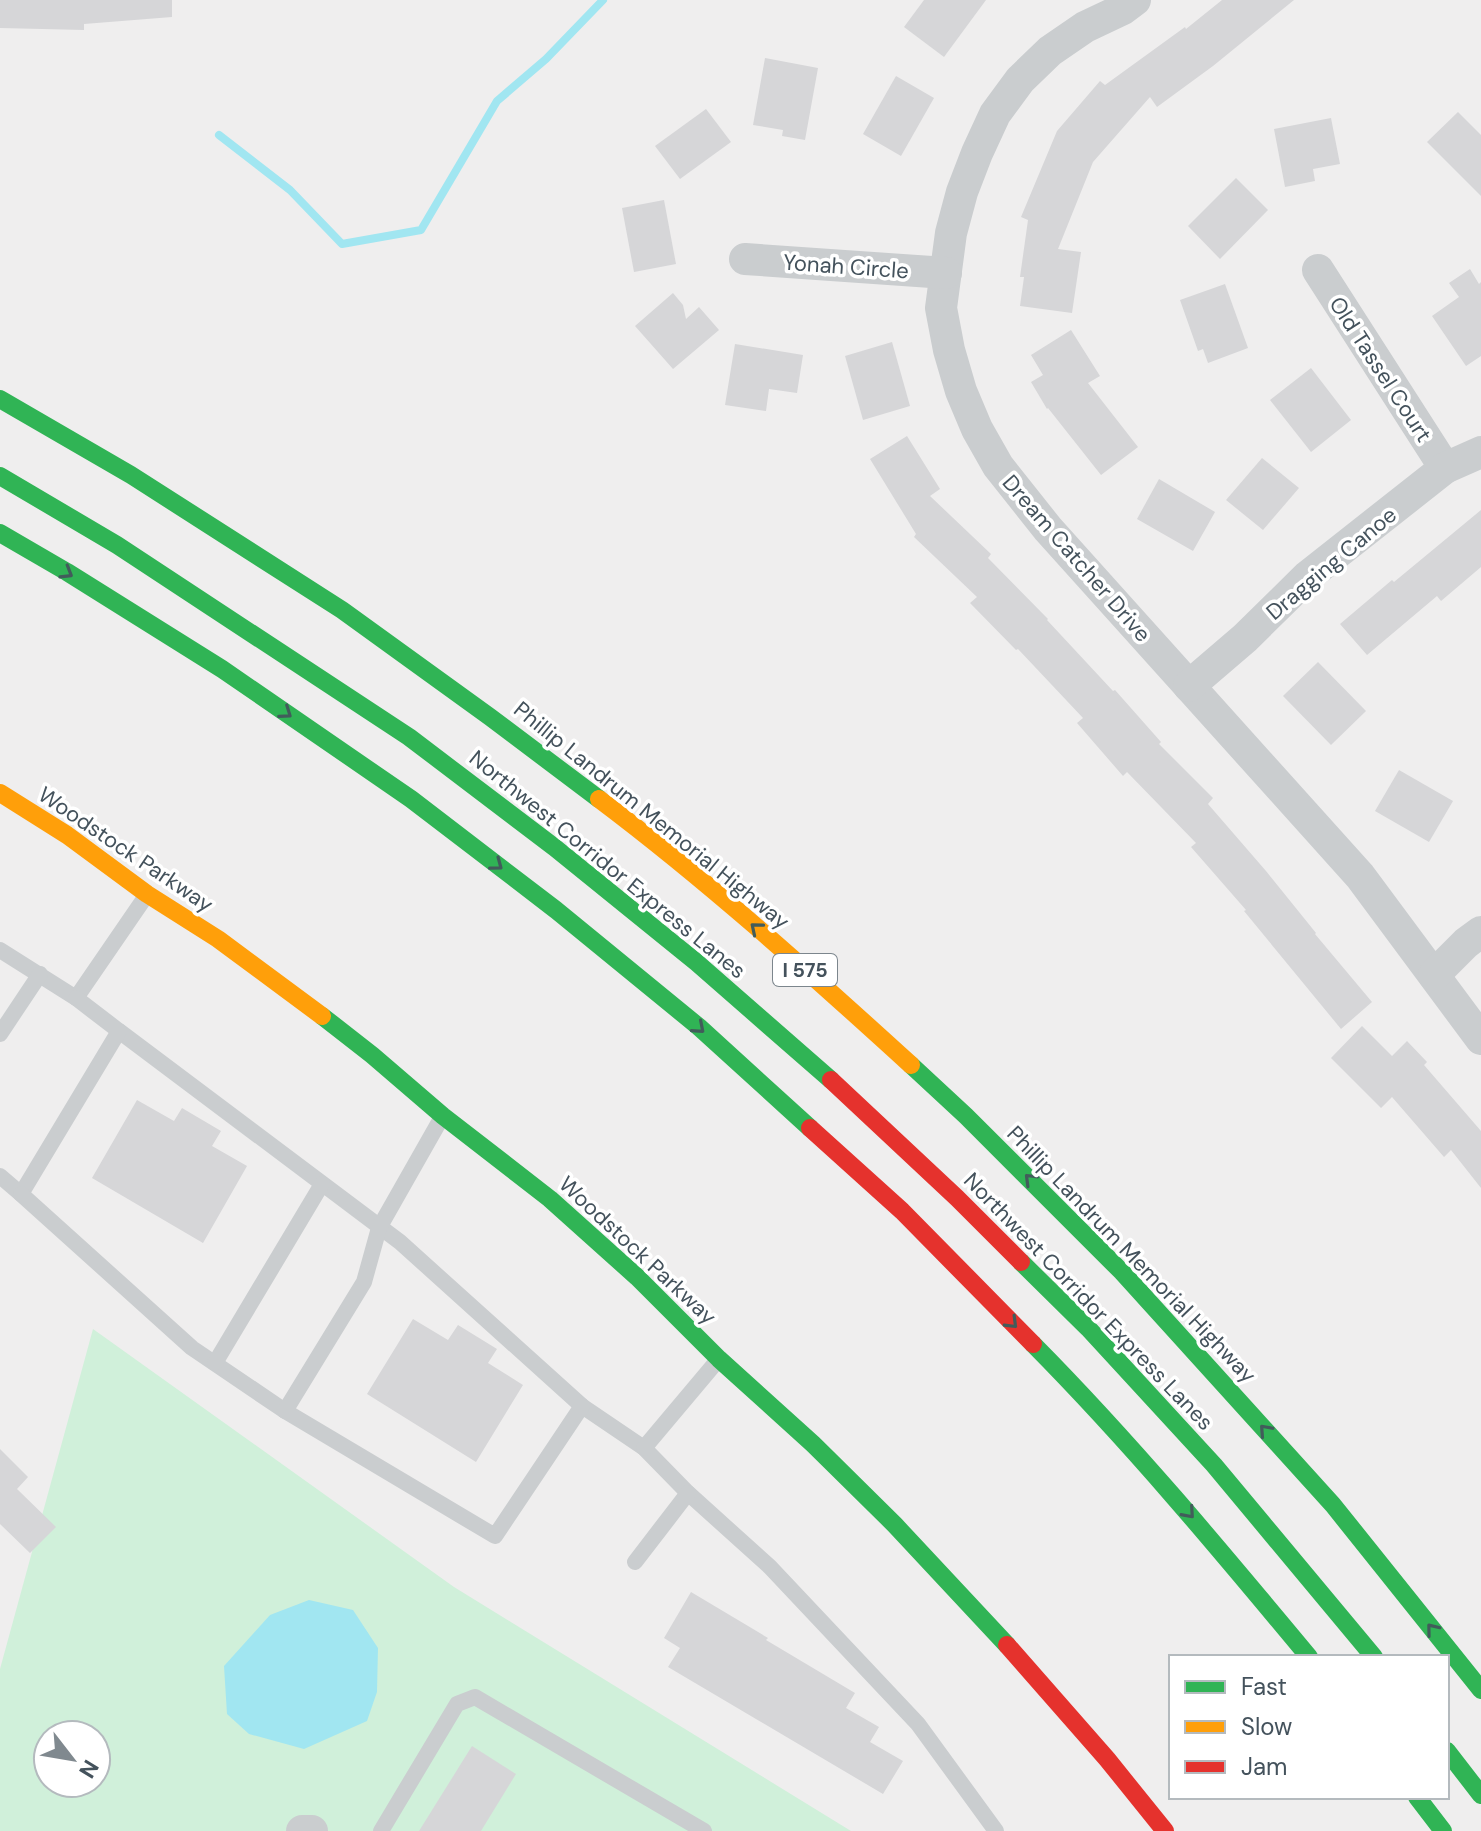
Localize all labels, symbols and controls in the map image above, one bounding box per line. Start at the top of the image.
street label: Yonah Circle [782,248,910,285]
street label: Old Tassel Court [1323,291,1438,448]
street label: Dream Catcher Drive [996,469,1157,648]
street label: Dragging Canoe [1260,500,1403,626]
one-way arrow [58,563,73,578]
street label: Phillip Landrum Memorial Highway [508,695,796,936]
one-way arrow [278,703,292,718]
street label: Northwest Corridor Express Lanes [463,744,752,985]
street label: Woodstock Parkway [33,780,219,919]
one-way arrow [488,855,503,869]
one-way arrow [750,923,765,938]
road number: I 575 [773,954,837,986]
one-way arrow [690,1018,704,1033]
street label: Phillip Landrum Memorial Highway [1001,1120,1263,1389]
street label: Northwest Corridor Express Lanes [957,1166,1220,1437]
street label: Woodstock Parkway [553,1170,723,1331]
one-way arrow [1024,1174,1039,1188]
one-way arrow [1003,1314,1018,1328]
one-way arrow [1260,1425,1274,1439]
one-way arrow [1179,1504,1194,1519]
one-way arrow [1427,1624,1442,1638]
legend [1169,1655,1449,1799]
text: Fast [1241,1671,1287,1702]
text: Slow [1241,1711,1292,1742]
north arrow [32,1719,112,1799]
text: Jam [1241,1751,1287,1782]
text: N [72,1755,105,1783]

